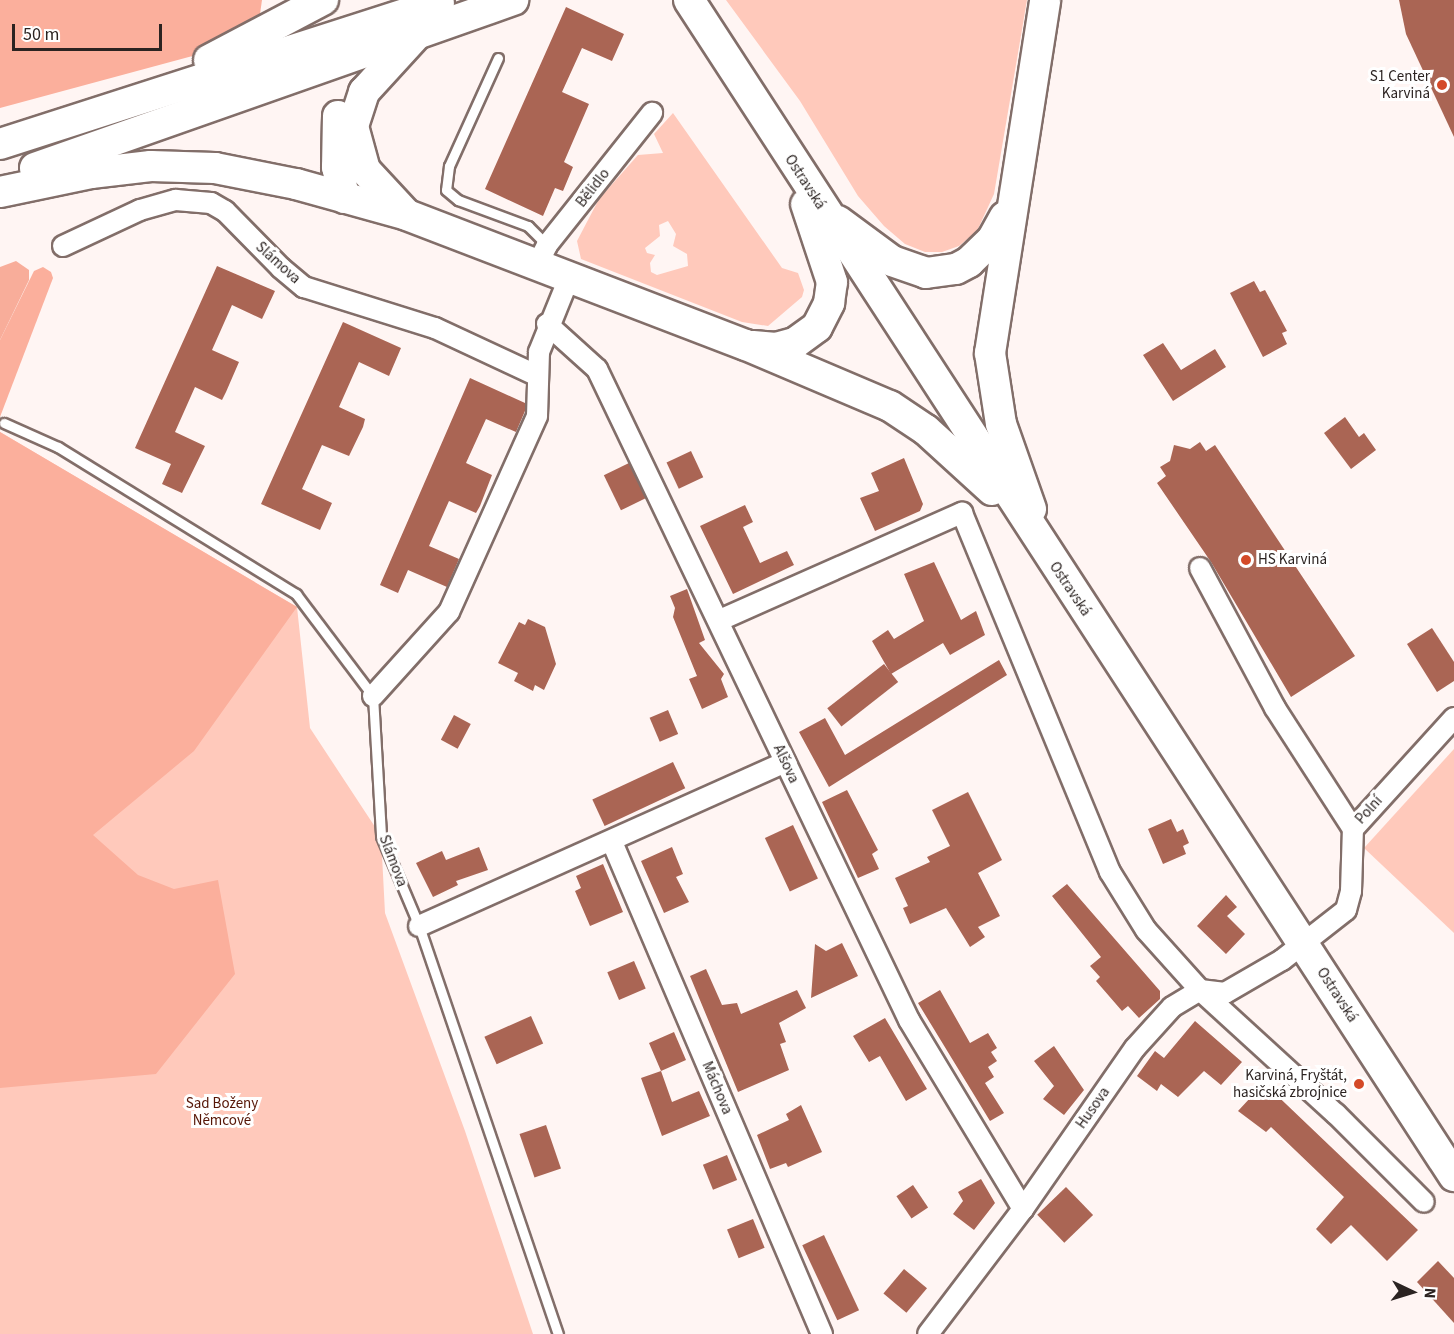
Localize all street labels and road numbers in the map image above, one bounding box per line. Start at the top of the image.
street label: Ostravská [781,151,829,213]
street label: Bělidlo [572,165,614,211]
street label: Slámova [252,238,304,288]
street label: Ostravská [1045,558,1095,620]
street label: Alšova [769,742,803,786]
street label: Polní [1352,792,1386,828]
street label: Slámova [375,832,411,890]
street label: Ostravská [1313,964,1361,1026]
street label: Máchova [698,1059,736,1117]
street label: Husova [1072,1084,1114,1132]

